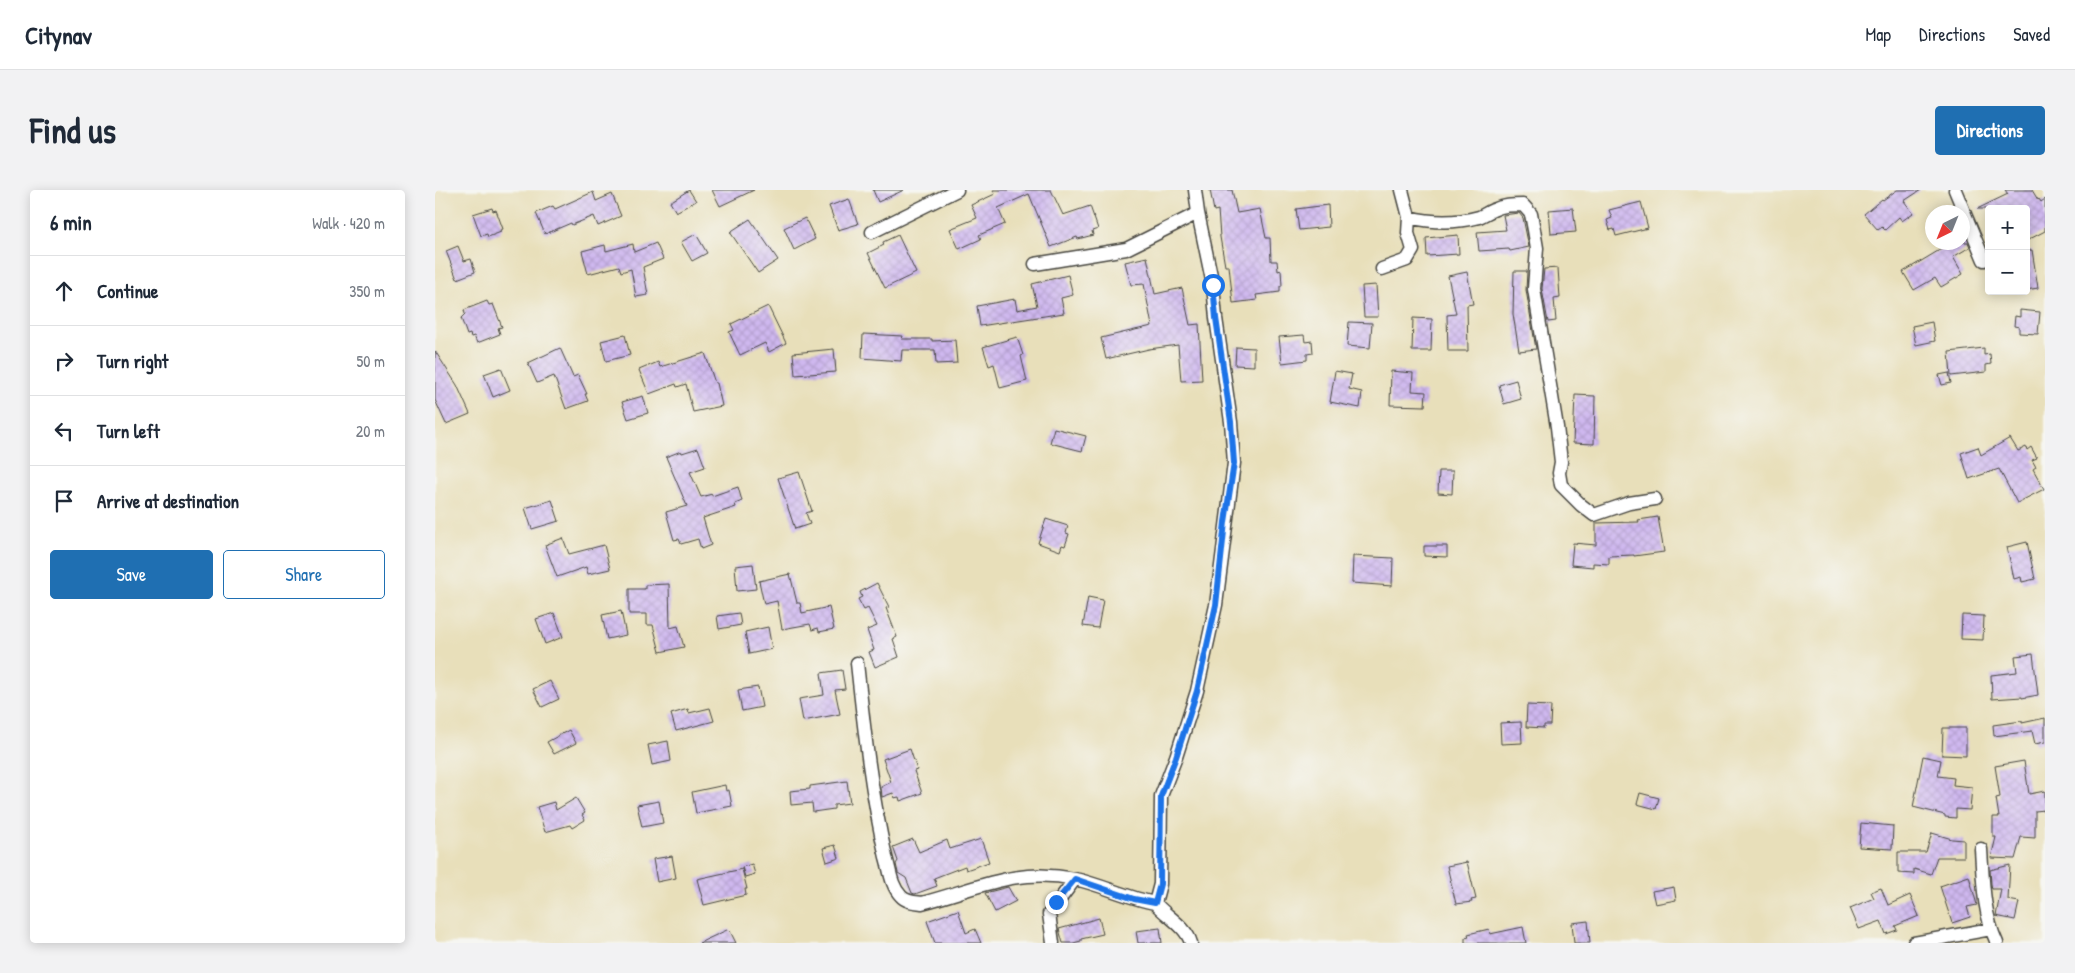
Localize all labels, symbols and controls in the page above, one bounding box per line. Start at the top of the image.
text: Citynav [25,19,92,51]
text: Map [1866,22,1891,47]
text: Directions [1919,22,1985,47]
text: Saved [2013,22,2050,47]
button: Directions [1935,106,2045,155]
text: Find us [30,107,116,154]
north arrow [1925,205,1970,250]
map controls [1985,205,2030,295]
button: + [1985,205,2030,250]
text: 6 min [50,208,92,237]
text: Walk · 420 m [312,212,385,234]
button: − [1985,250,2030,295]
route start [1202,274,1225,297]
icon: ahead [50,277,78,305]
text: Continue [97,278,158,304]
text: 350 m [349,280,385,302]
icon: right [50,347,78,375]
text: Turn right [97,348,168,374]
text: 50 m [357,350,385,372]
icon: left [50,417,78,445]
text: Turn left [97,418,160,444]
text: 20 m [356,420,385,442]
icon: arrive [50,487,78,515]
text: Arrive at destination [97,488,239,514]
button: Save [50,550,213,599]
button: Share [223,550,385,599]
route end [1045,891,1068,914]

